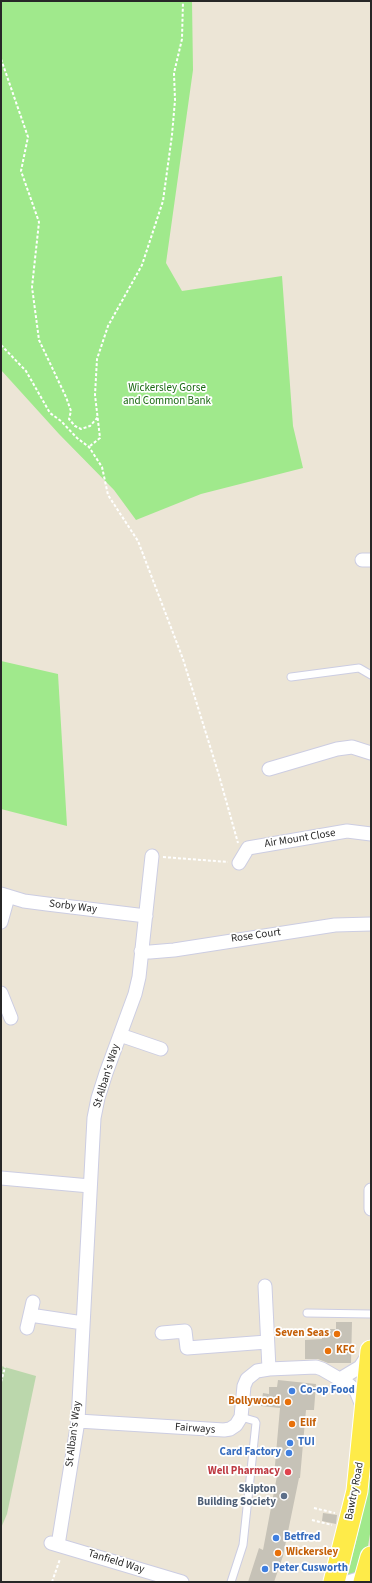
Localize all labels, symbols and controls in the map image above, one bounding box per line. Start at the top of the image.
park label: Wickersley Gorse and Common Bank [123,382,211,408]
street label: Air Mount Close [264,827,336,851]
street label: Sorby Way [48,898,98,916]
street label: Rose Court [230,926,282,946]
street label: St Alban's Way [91,1042,123,1110]
place label: Seven Seas [275,1327,329,1341]
marker: Seven Seas [332,1329,342,1339]
place label: KFC [336,1344,355,1358]
marker: KFC [323,1346,333,1356]
place label: Co-op Food [300,1384,355,1398]
marker: Co-op Food [287,1386,297,1396]
place label: Bollywood [228,1395,280,1409]
marker: Bollywood [283,1397,293,1407]
street label: St Alban's Way [63,1400,85,1468]
place label: Elif [300,1417,316,1431]
marker: Elif [287,1419,297,1429]
street label: Fairways [174,1421,216,1437]
place label: TUI [298,1436,315,1450]
marker: TUI [285,1438,295,1448]
place label: Card Factory [220,1446,281,1460]
marker: Card Factory [284,1448,294,1458]
street label: Bawtry Road [343,1461,367,1521]
place label: Well Pharmacy [208,1465,280,1479]
marker: Well Pharmacy [283,1467,293,1477]
place label: Skipton Building Society [197,1483,276,1509]
marker: Skipton Building Society [279,1491,289,1501]
place label: Betfred [284,1531,320,1545]
marker: Betfred [271,1533,281,1543]
place label: Wickersley [286,1546,338,1560]
street label: Tanfield Way [86,1547,146,1577]
marker: Wickersley [273,1548,283,1558]
place label: Peter Cusworth [273,1562,348,1576]
marker: Peter Cusworth [260,1564,270,1574]

